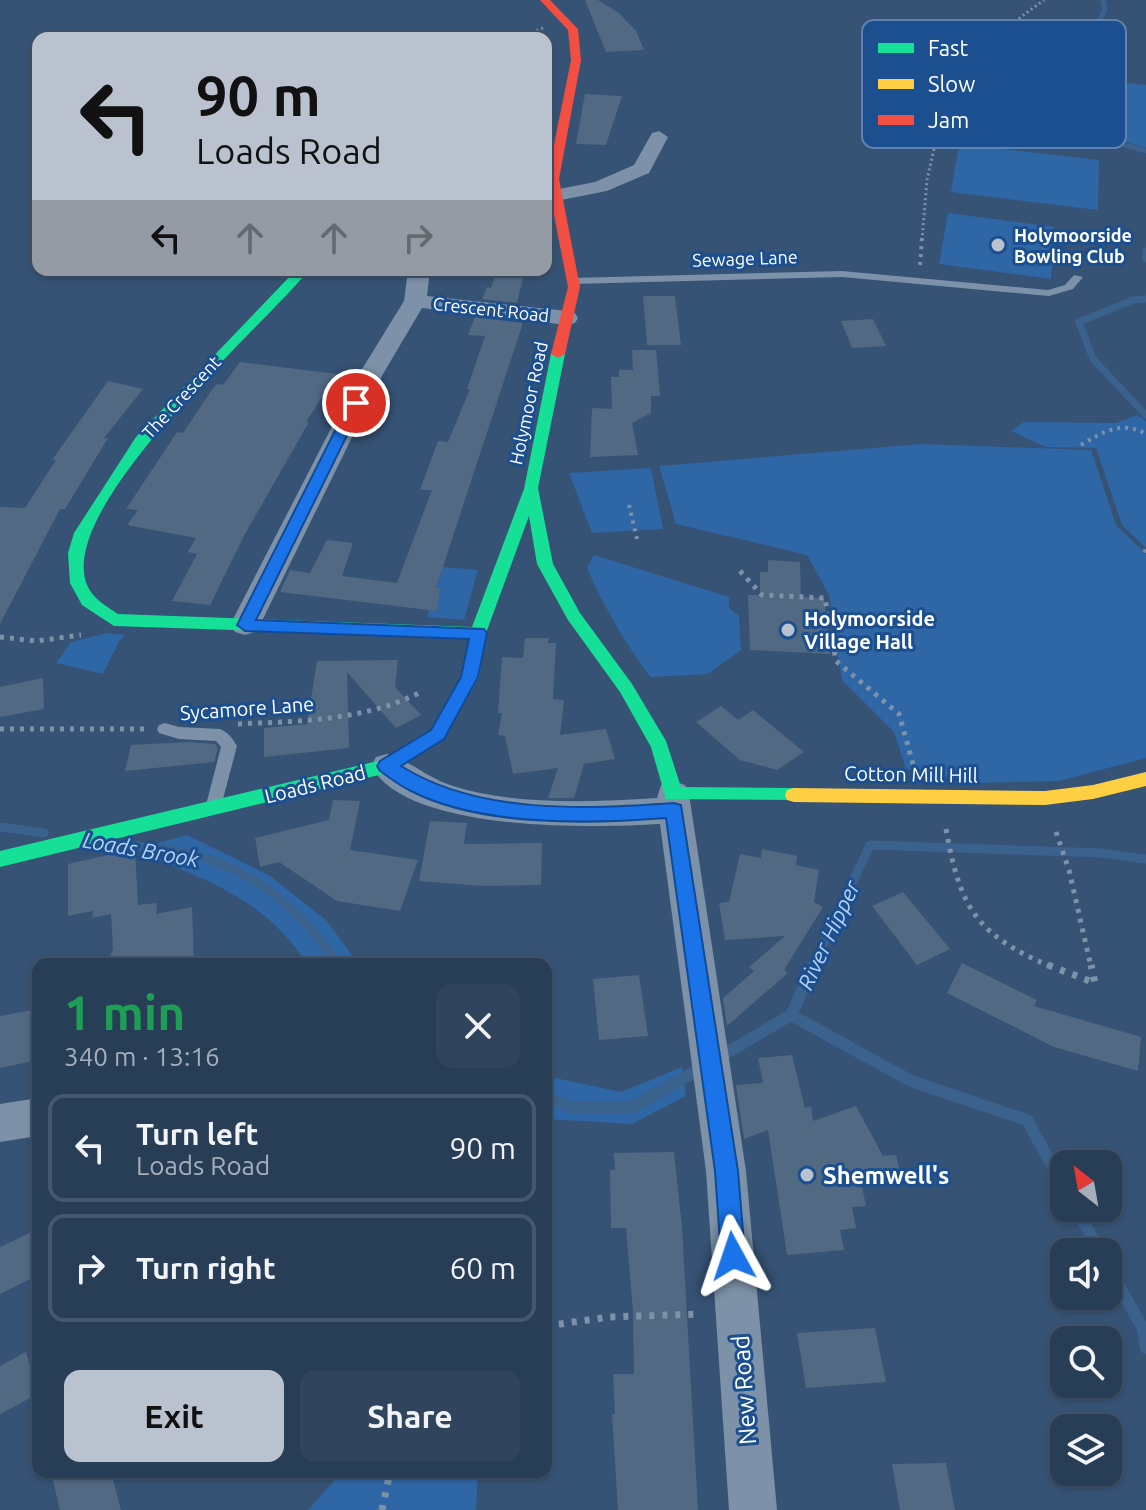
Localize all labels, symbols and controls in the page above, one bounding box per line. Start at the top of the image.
legend [862,20,1126,148]
text: Fast [928,35,969,60]
icon: left [64,64,168,168]
text: 90 m [196,64,321,127]
text: Slow [928,71,975,96]
text: Jam [928,107,969,132]
text: Loads Road [196,130,382,171]
icon: left [144,216,188,260]
icon: ahead [228,216,272,260]
icon: ahead [312,216,356,260]
icon: right [396,216,440,260]
place label: Holymoorside Bowling Club [1014,225,1132,266]
marker: Holymoorside Bowling Club [989,236,1007,254]
street label: Sewage Lane [692,246,798,270]
street label: Crescent Road [432,293,550,325]
street label: Holymoor Road [505,340,551,466]
street label: The Crescent [138,352,224,442]
pin [322,369,390,437]
icon: arrive [334,381,378,425]
place label: Holymoorside Village Hall [804,607,935,653]
marker: Holymoorside Village Hall [779,621,797,639]
street label: Sycamore Lane [179,692,315,724]
street label: Loads Road [262,760,368,808]
street label: Cotton Mill Hill [844,761,978,787]
water label: Loads Brook [81,826,202,872]
water label: River Hipper [792,876,864,993]
button: close [436,984,520,1068]
text: 1 min [64,985,185,1039]
text: 340 m · 13:16 [64,1042,220,1071]
text: Turn left [136,1117,258,1151]
icon: left [68,1126,112,1170]
text: 90 m [449,1131,516,1165]
north arrow [1050,1150,1122,1222]
map controls [1050,1150,1122,1486]
text: Loads Road [136,1151,270,1180]
place label: Shemwell's [823,1162,949,1189]
marker: Shemwell's [798,1166,816,1184]
position arrow [691,1214,775,1298]
button: sound [1050,1238,1122,1310]
icon: right [68,1246,112,1290]
text: Turn right [136,1251,276,1285]
text: 60 m [449,1251,516,1285]
button: search [1050,1326,1122,1398]
street label: New Road [727,1334,761,1446]
button: Exit [64,1370,284,1462]
button: Share [300,1370,520,1462]
button: layers [1050,1414,1122,1486]

